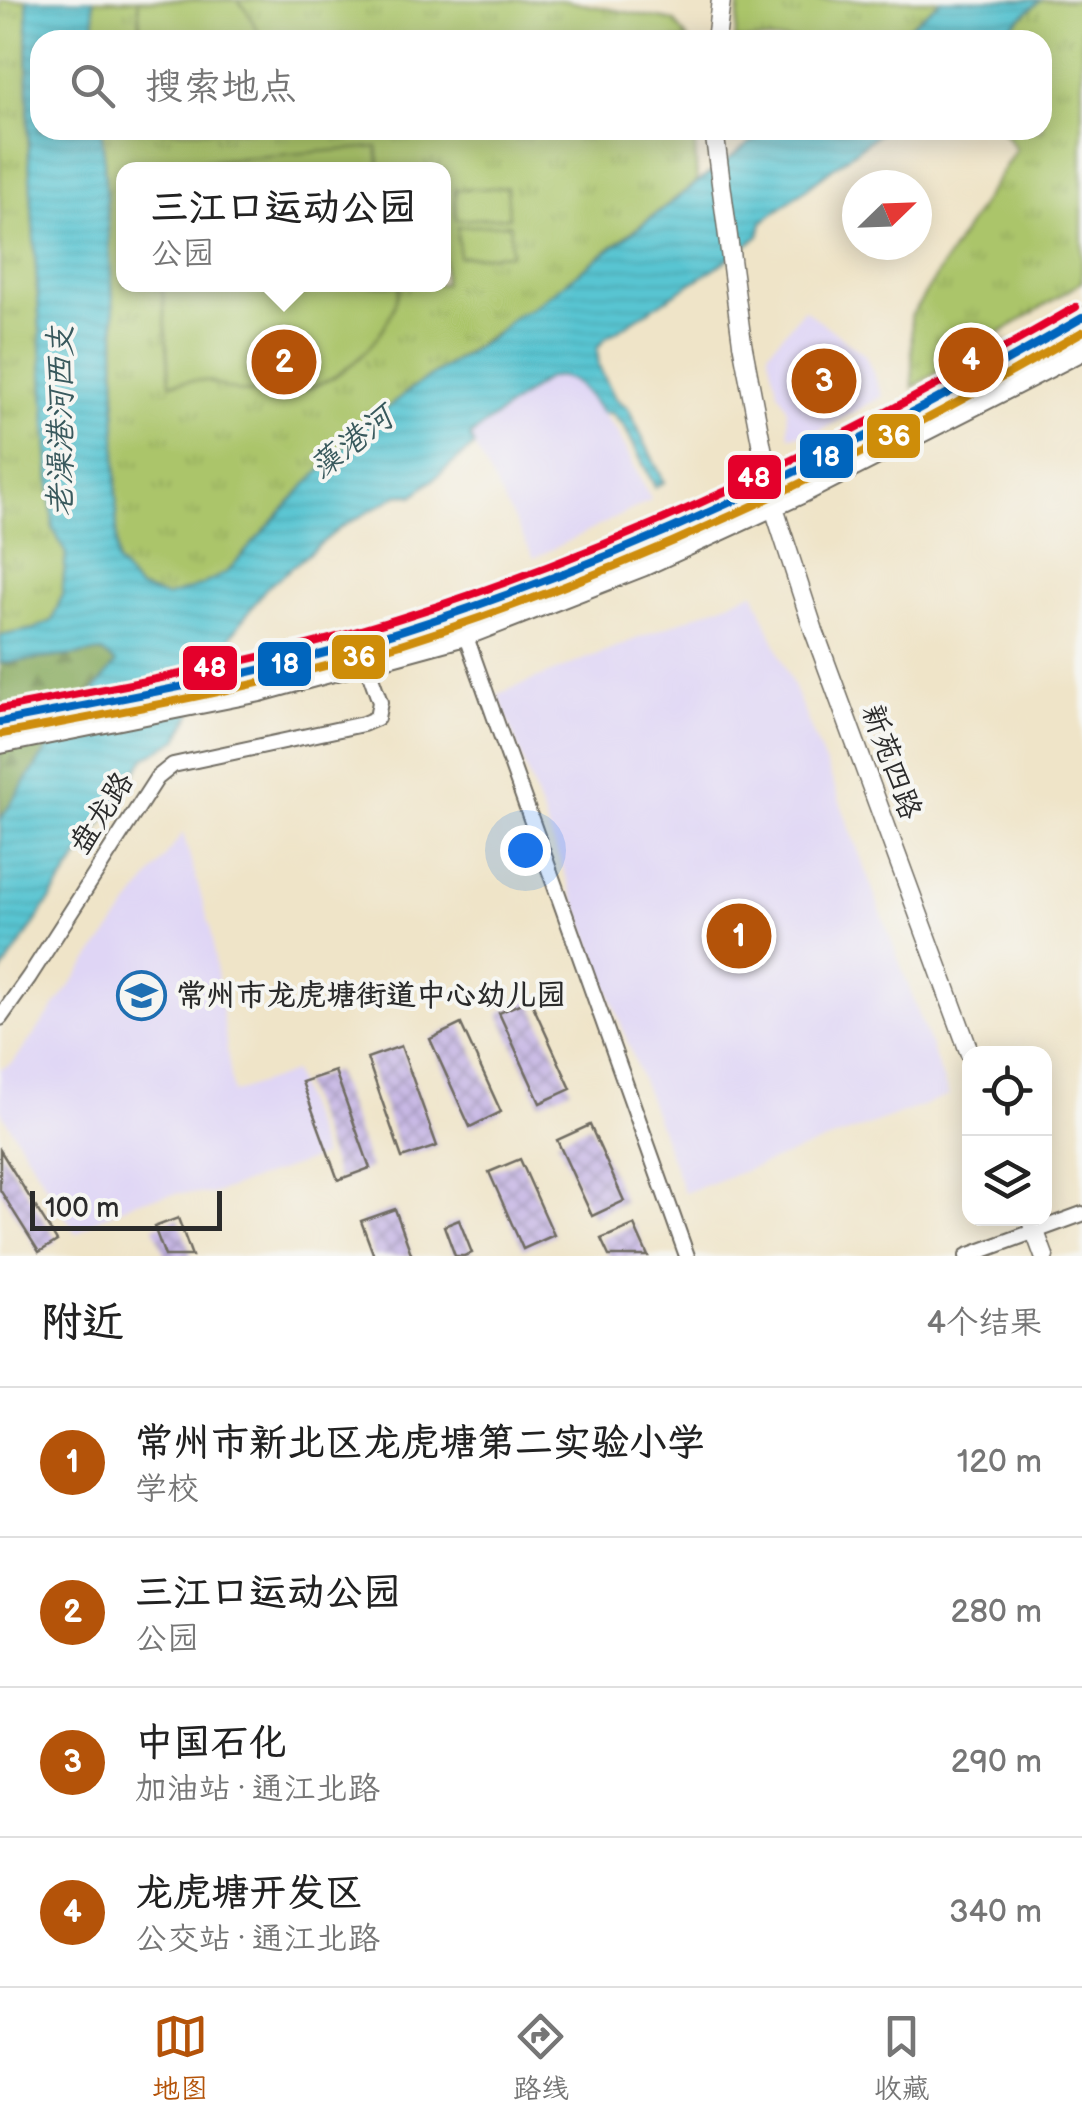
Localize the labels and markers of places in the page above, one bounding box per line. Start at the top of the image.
pin: 4 [938,322,1004,398]
pin: 2 [252,324,316,400]
pin: 3 [792,344,856,418]
pin: 1 [706,898,772,974]
school or university icon: 常州市龙虎塘街道中心幼儿园 [115,970,167,1022]
place label: 常州市龙虎塘街道中心幼儿园 [176,978,566,1014]

